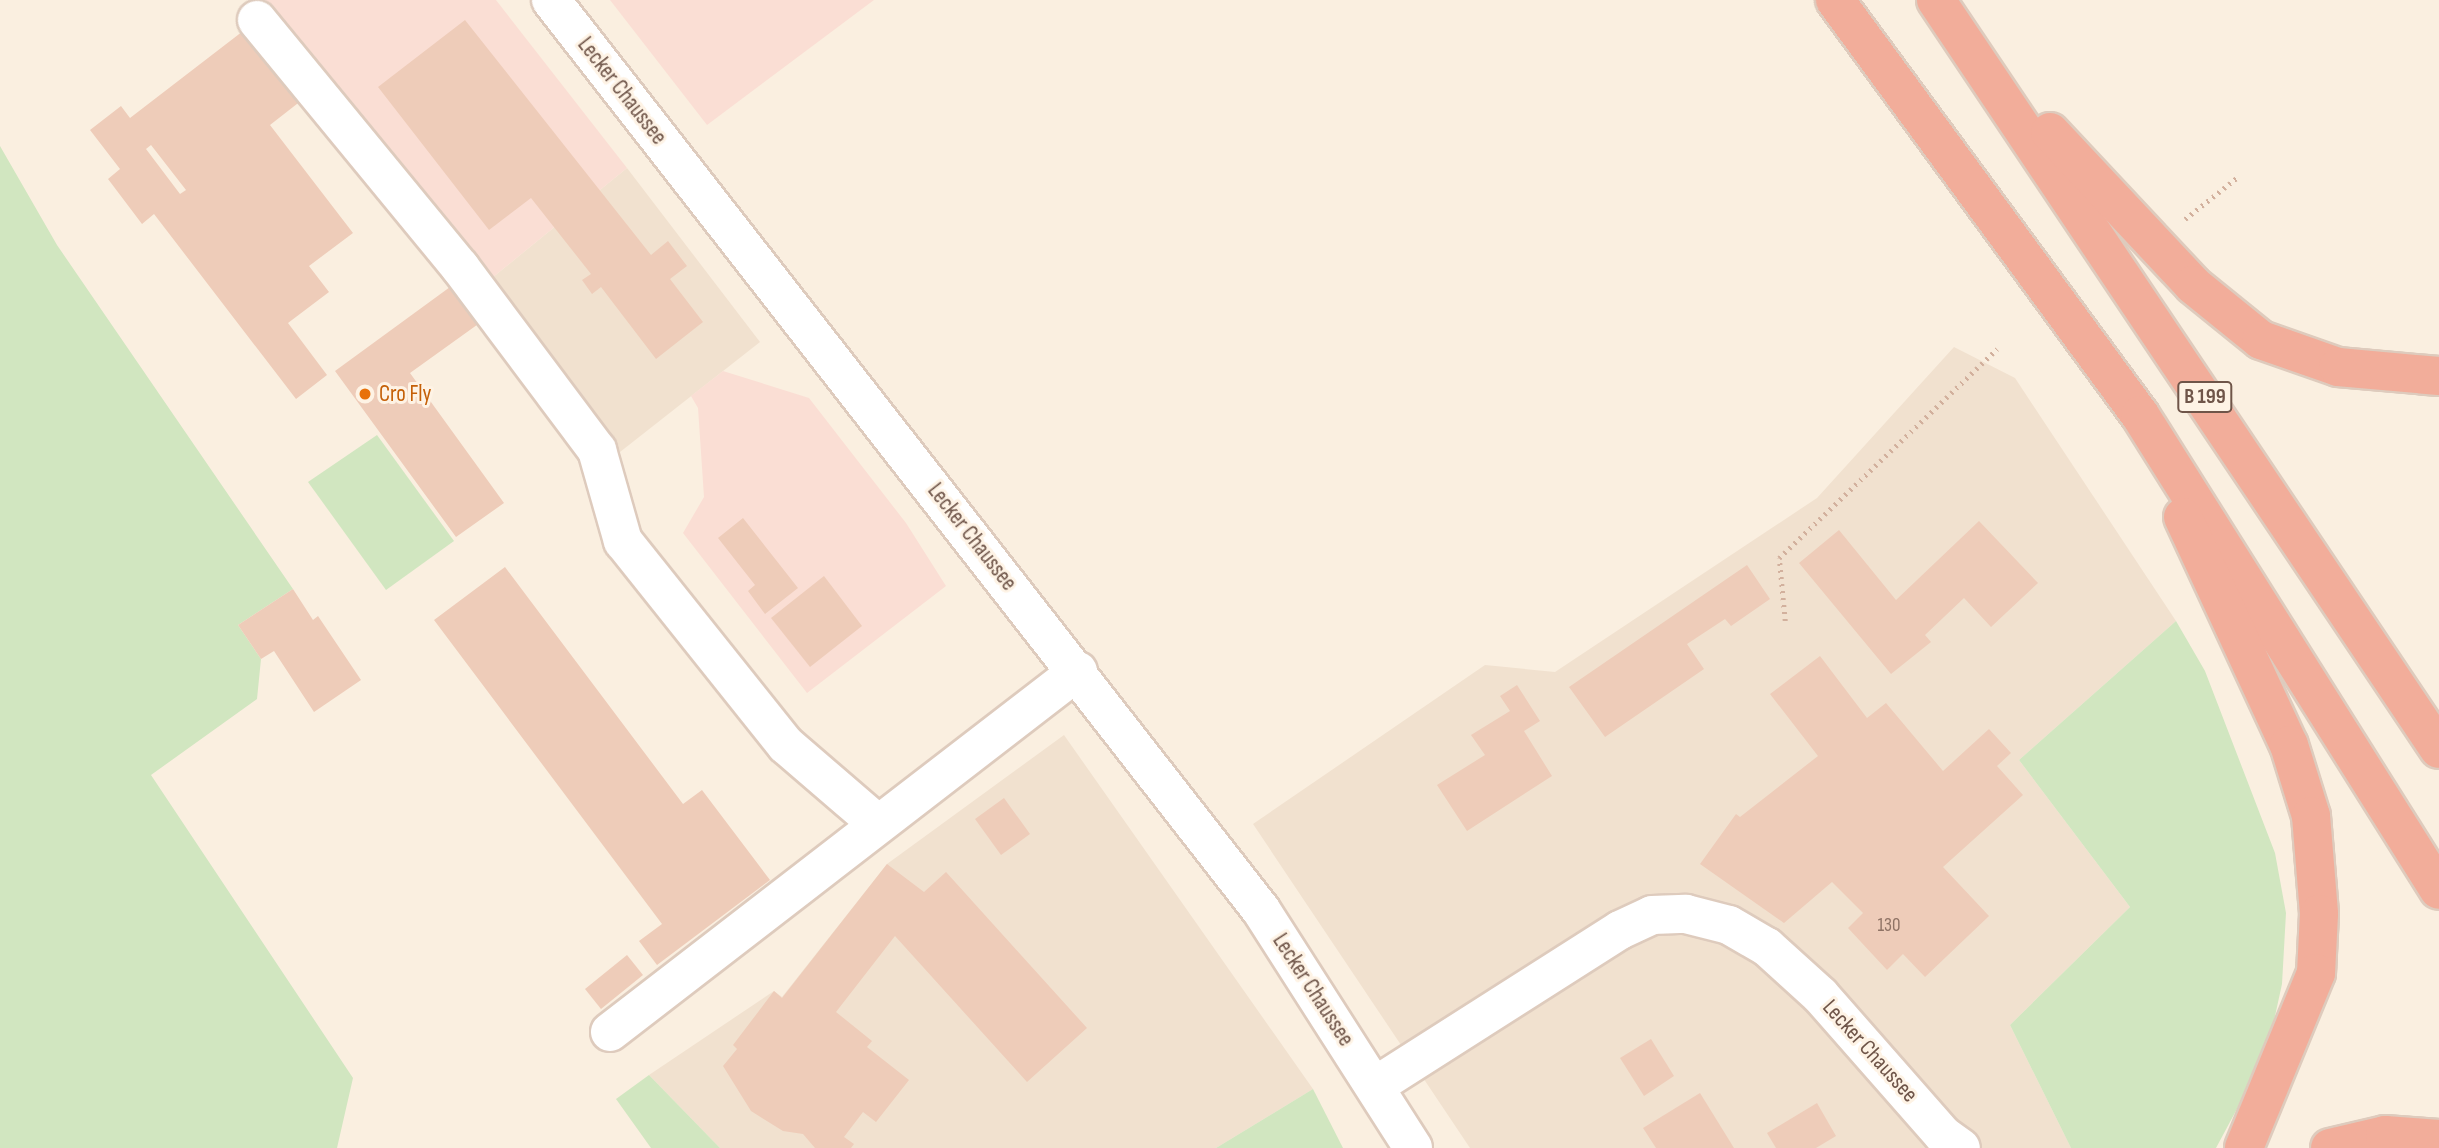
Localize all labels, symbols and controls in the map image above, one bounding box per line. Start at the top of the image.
street label: Lecker Chaussee [571,32,673,150]
place label: Cro Fly [379,380,431,408]
road number: B 199 [2177,380,2233,414]
marker: Cro Fly [357,386,373,402]
street label: Lecker Chaussee [921,478,1023,596]
house number: 130 [1877,915,1901,937]
street label: Lecker Chaussee [1266,928,1360,1052]
street label: Lecker Chaussee [1817,994,1923,1108]

